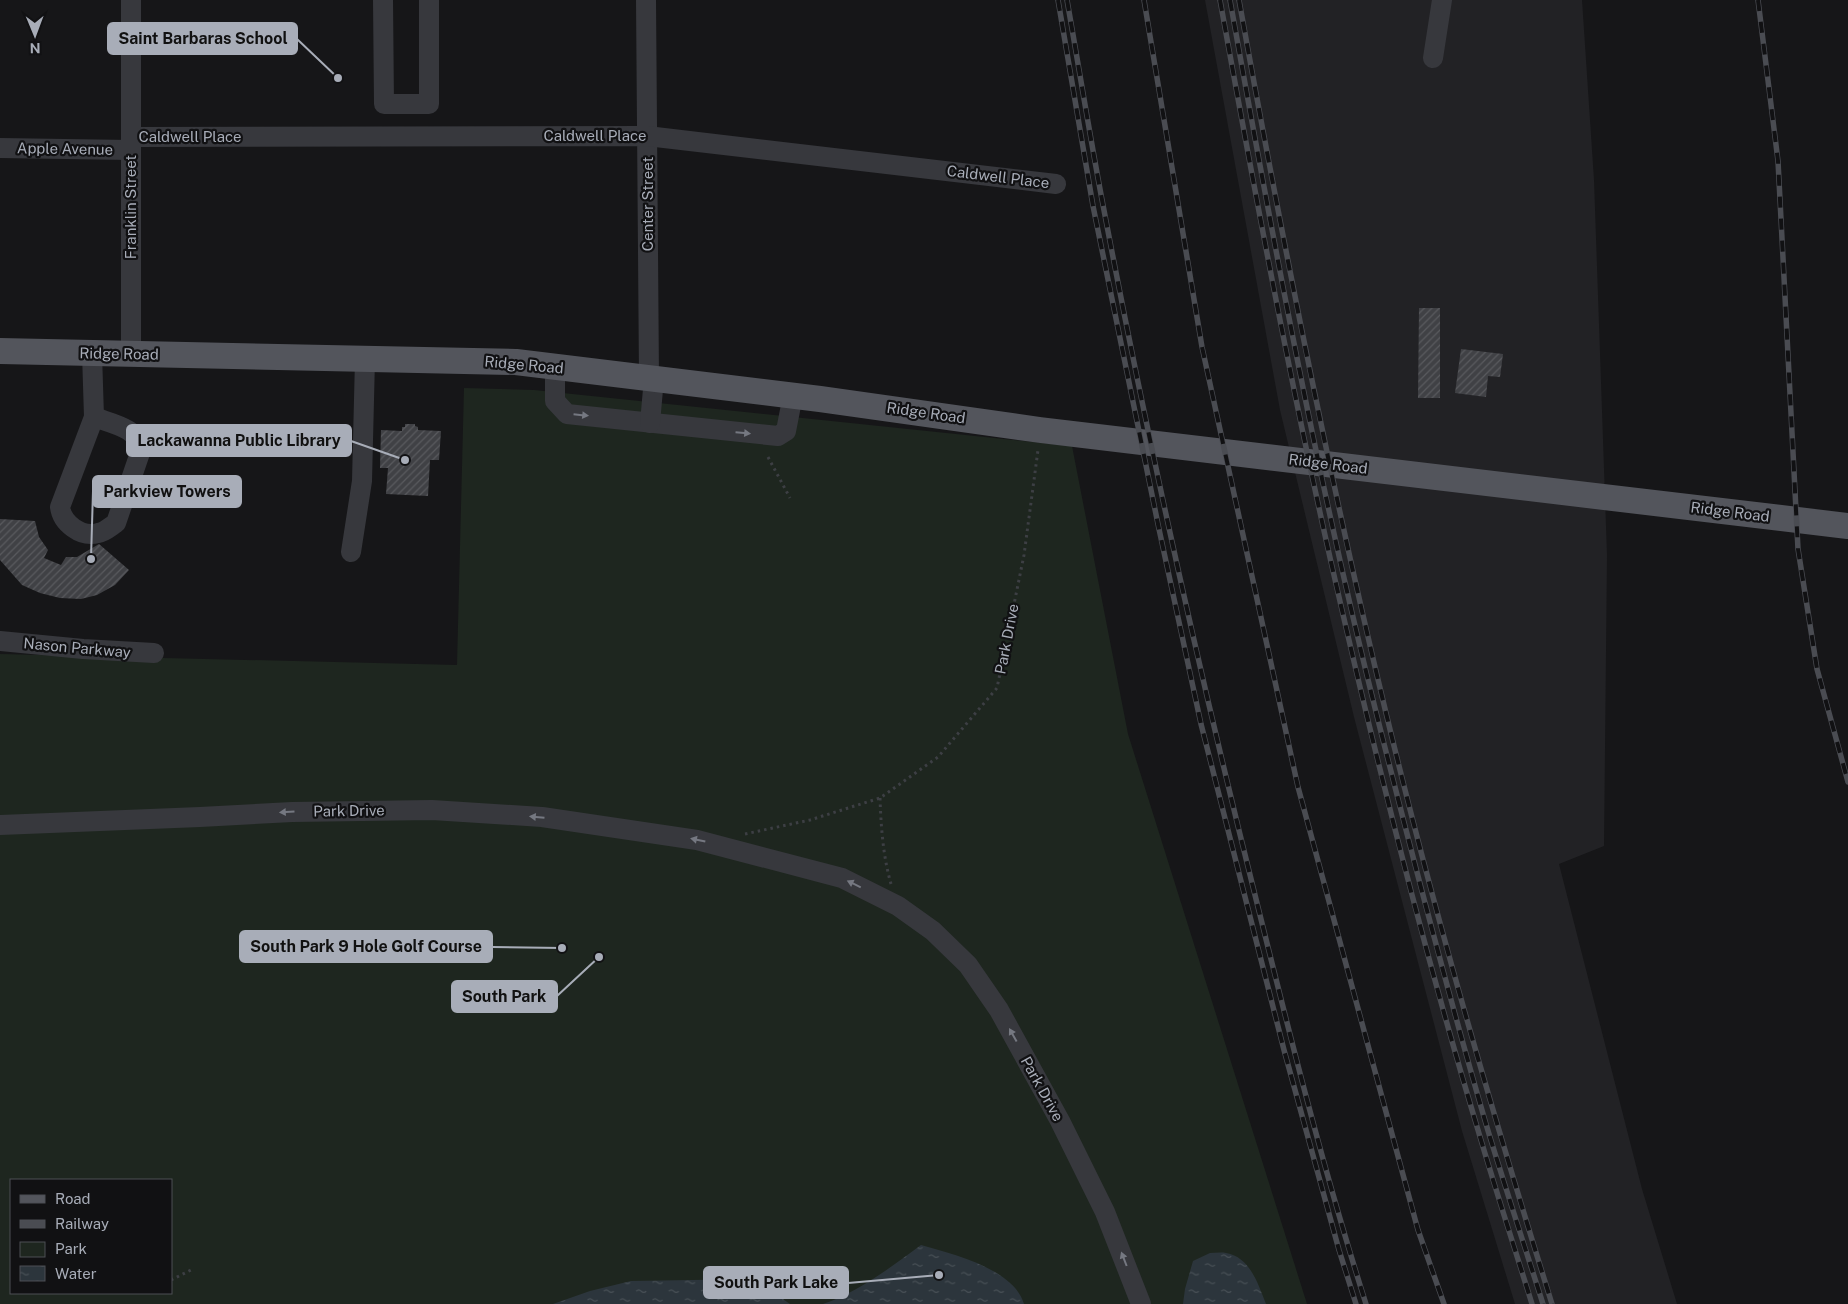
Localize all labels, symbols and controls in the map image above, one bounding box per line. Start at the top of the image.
north arrow [10,10,60,60]
callout: Saint Barbaras School [108,23,297,54]
text: Saint Barbaras School [118,29,288,48]
text: N [30,40,41,56]
street label: Caldwell Place [543,127,647,144]
street label: Caldwell Place [138,128,242,145]
street label: Apple Avenue [17,139,113,158]
street label: Franklin Street [122,155,139,259]
street label: Center Street [639,157,656,251]
street label: Caldwell Place [946,162,1050,191]
street label: Ridge Road [79,344,159,363]
street label: Ridge Road [484,353,564,376]
street label: Ridge Road [886,399,967,426]
one-way arrow [574,412,590,420]
callout: Lackawanna Public Library [127,425,351,456]
one-way arrow [735,429,751,437]
text: Lackawanna Public Library [137,431,341,450]
street label: Ridge Road [1288,450,1368,477]
callout: Parkview Towers [93,476,241,507]
text: Parkview Towers [103,482,231,501]
street label: Ridge Road [1690,498,1770,525]
street label: Park Drive [991,602,1022,676]
street label: Nason Parkway [23,634,131,661]
street label: Park Drive [313,801,385,820]
one-way arrow [279,808,295,816]
one-way arrow [529,813,545,821]
one-way arrow [690,836,706,844]
one-way arrow [847,880,861,888]
callout: South Park 9 Hole Golf Course [240,931,492,962]
text: South Park 9 Hole Golf Course [250,937,482,956]
callout: South Park [452,981,557,1012]
text: South Park [462,987,546,1006]
one-way arrow [1008,1028,1017,1042]
street label: Park Drive [1018,1053,1067,1124]
legend [10,1179,172,1294]
text: Road [55,1190,91,1207]
text: Railway [55,1215,109,1232]
text: Park [55,1240,87,1257]
one-way arrow [1119,1251,1127,1266]
text: Water [55,1265,97,1282]
callout: South Park Lake [704,1267,848,1298]
text: South Park Lake [714,1273,838,1292]

